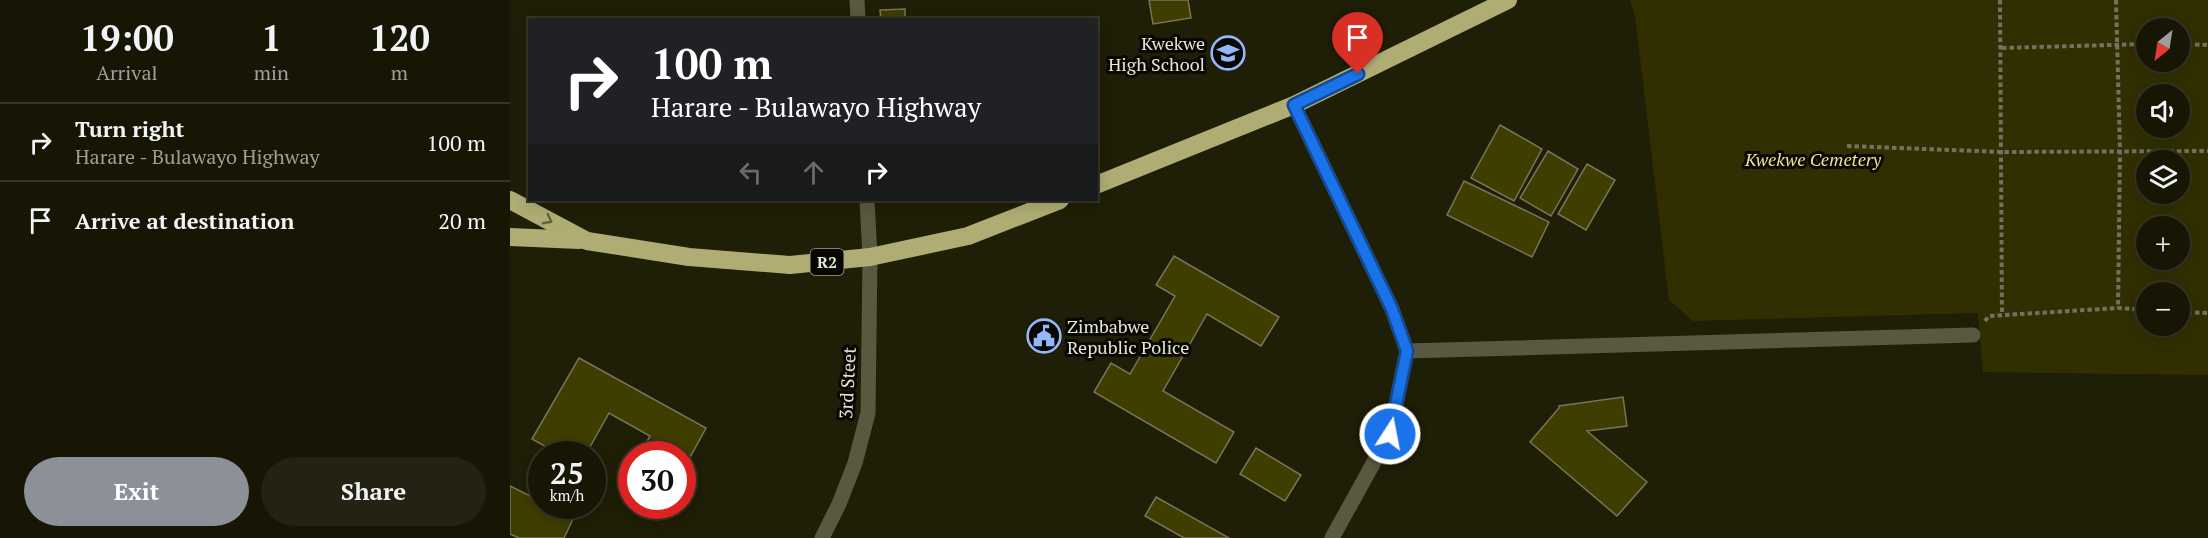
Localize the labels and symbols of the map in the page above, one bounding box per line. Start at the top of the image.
pin [1332,12,1383,74]
north arrow [2136,18,2190,72]
place label: Kwekwe High School [1108,31,1205,76]
school or university icon: Kwekwe High School [1210,35,1246,71]
park label: Kwekwe Cemetery [1744,147,1882,171]
one-way arrow [542,213,553,224]
road number: R2 [810,249,844,275]
place label: Zimbabwe Republic Police [1067,314,1189,359]
public building icon: Zimbabwe Republic Police [1026,318,1062,354]
street label: 3rd Steet [833,346,861,420]
position arrow [1358,402,1422,466]
speed limit sign: 30 [618,441,696,519]

